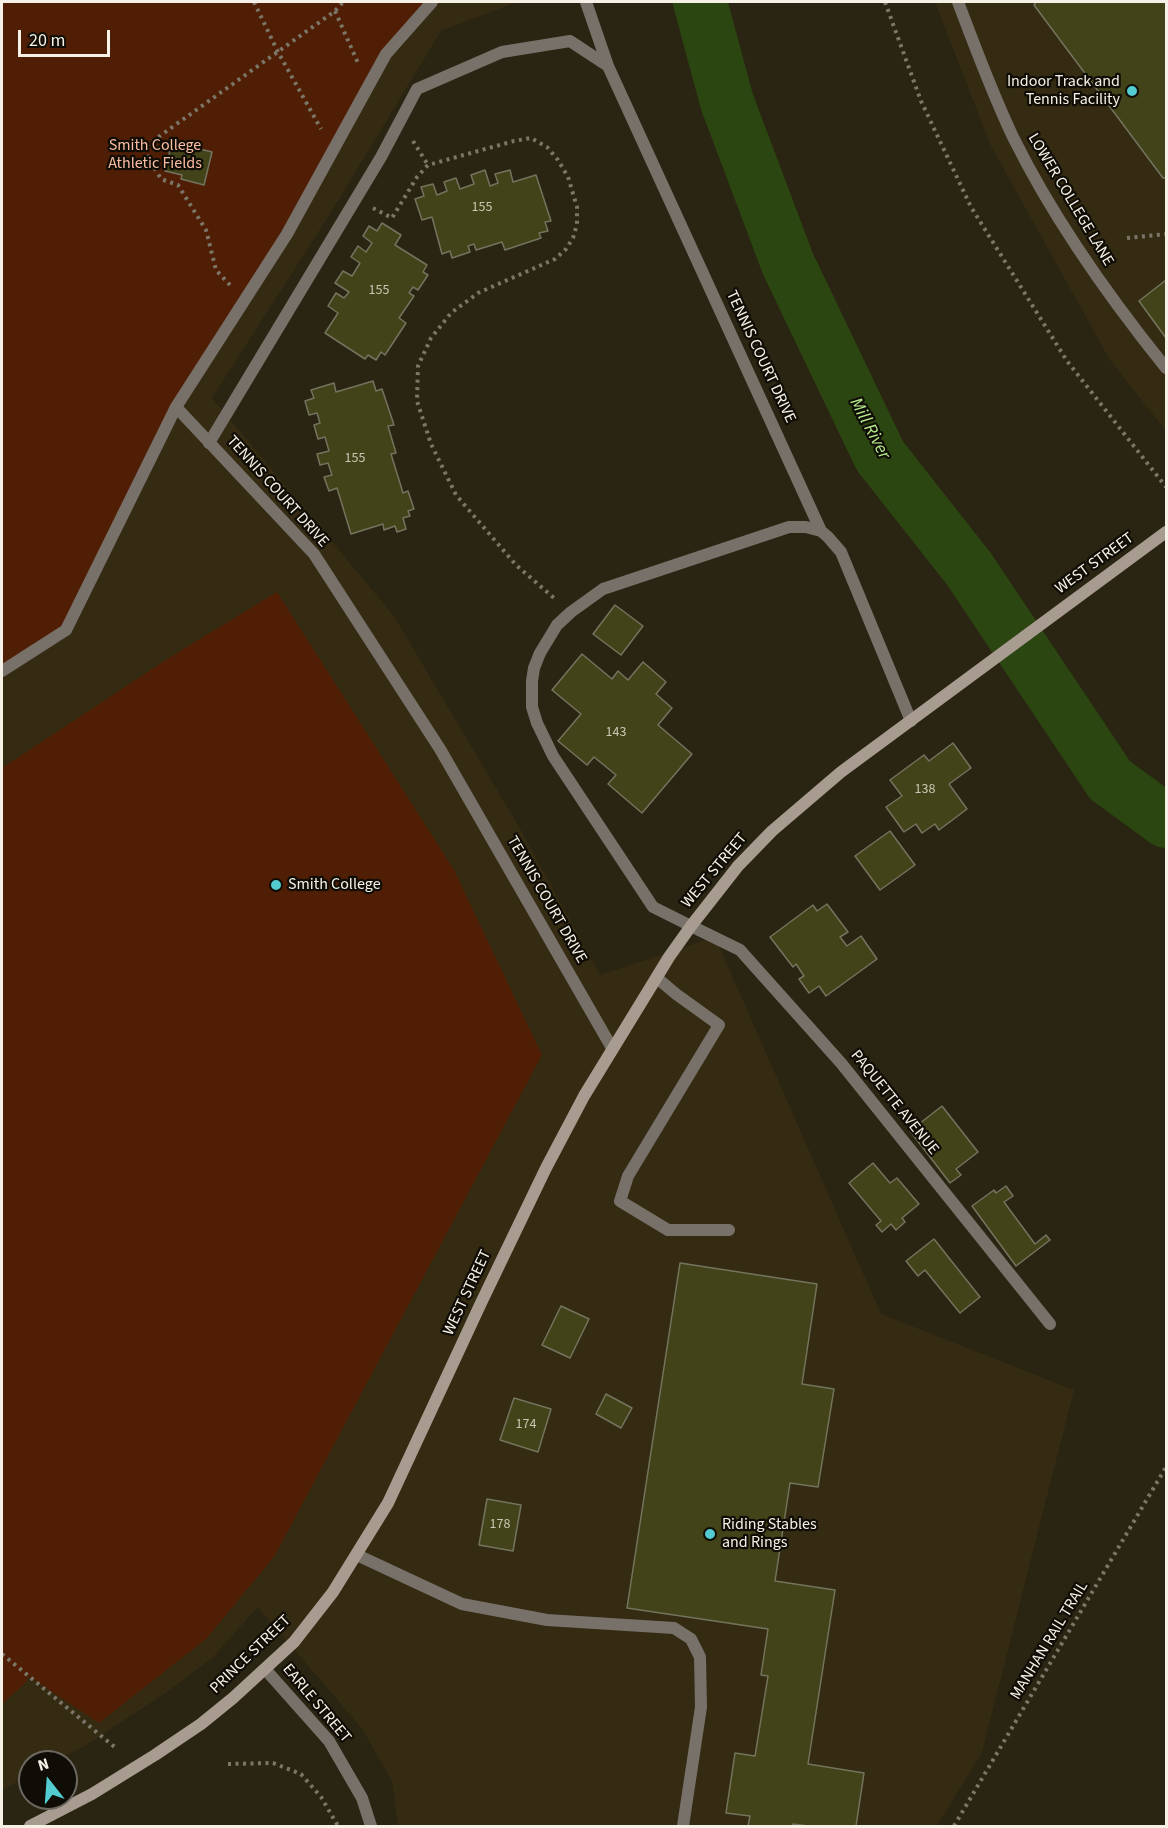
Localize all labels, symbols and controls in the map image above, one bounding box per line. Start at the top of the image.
scale bar [21,18,112,56]
text: 20 m [29,28,65,53]
place label: Indoor Track and Tennis Facility [1007,72,1120,110]
marker: Indoor Track and Tennis Facility [1125,84,1139,98]
street label: LOWER COLLEGE LANE [1023,130,1117,270]
park label: Smith College Athletic Fields [108,136,202,174]
house number: 155 [472,200,492,216]
house number: 155 [369,283,389,299]
street label: TENNIS COURT DRIVE [721,288,799,426]
water label: Mill River [844,395,894,463]
street label: TENNIS COURT DRIVE [222,432,332,552]
house number: 155 [345,451,365,467]
street label: WEST STREET [1052,529,1138,599]
house number: 143 [606,725,626,741]
house number: 138 [915,782,935,798]
street label: WEST STREET [678,829,752,913]
street label: TENNIS COURT DRIVE [502,833,590,967]
place label: Smith College [288,875,381,895]
marker: Smith College [269,878,283,892]
street label: PAQUETTE AVENUE [846,1047,942,1159]
street label: WEST STREET [440,1247,496,1339]
house number: 174 [516,1417,536,1433]
place label: Riding Stables and Rings [722,1515,817,1553]
house number: 178 [490,1517,510,1533]
marker: Riding Stables and Rings [703,1527,717,1541]
street label: MANHAN RAIL TRAIL [1007,1578,1093,1704]
street label: PRINCE STREET [207,1612,295,1698]
street label: EARLE STREET [277,1661,355,1747]
north arrow [18,1750,78,1810]
text: N [35,1753,52,1777]

